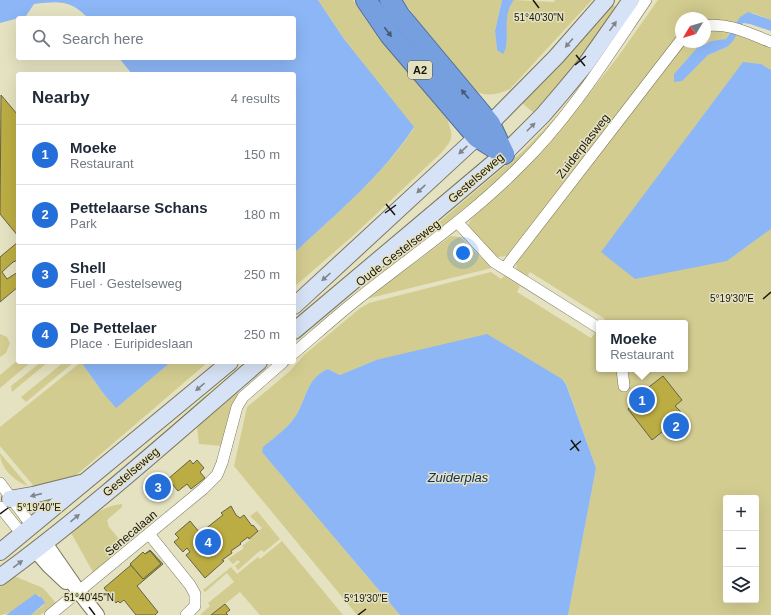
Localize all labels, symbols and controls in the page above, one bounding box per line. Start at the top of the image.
text: 51°40'30"N [514,12,564,23]
north arrow [675,12,711,48]
search box [16,16,296,60]
one-way arrow [609,20,617,31]
icon: search [30,27,52,49]
one-way arrow [384,27,392,37]
text: Search here [62,30,144,47]
one-way arrow [565,38,574,47]
road number: A2 [408,61,432,79]
text: Nearby [32,88,90,107]
one-way arrow [461,88,470,99]
text: 4 results [231,91,280,106]
street label: Zuiderplasweg [553,111,613,181]
one-way arrow [526,122,536,132]
text: Moeke [70,139,117,156]
one-way arrow [458,145,468,155]
text: 1 [41,147,49,162]
text: 150 m [244,147,280,162]
street label: Gestelseweg [445,150,507,206]
text: Restaurant [70,156,134,171]
one-way arrow [417,184,426,193]
text: Pettelaarse Schans [70,199,208,216]
text: 2 [41,207,49,222]
text: 180 m [244,207,280,222]
text: Park [70,216,97,231]
street label: Oude Gestelseweg [353,217,443,289]
your location [453,243,473,263]
text: Shell [70,259,106,276]
text: 3 [41,267,49,282]
text: 250 m [244,267,280,282]
one-way arrow [321,272,331,282]
text: Fuel · Gestelseweg [70,276,182,291]
text: 5°19'30"E [710,293,754,304]
text: De Pettelaer [70,319,157,336]
popup [596,320,688,372]
text: 4 [41,327,49,342]
text: 250 m [244,327,280,342]
text: Moeke [610,330,657,347]
text: Place · Euripideslaan [70,336,193,351]
text: Restaurant [610,347,674,362]
one-way arrow [195,383,206,392]
pin: 1 [629,385,655,415]
pin: 2 [663,411,689,441]
street label: Gestelseweg [100,444,162,500]
water label: Zuiderplas [427,470,489,485]
pin: 3 [145,472,171,502]
one-way arrow [29,492,42,498]
map controls [723,495,759,603]
button: + [723,495,759,531]
text: 5°19'40"E [17,502,61,513]
street label: Senecalaan [102,507,160,559]
one-way arrow [70,514,81,523]
pin: 4 [195,527,221,557]
button: − [723,531,759,567]
one-way arrow [12,560,23,568]
button: layers [723,567,759,603]
text: 51°40'45"N [64,592,114,603]
text: 5°19'30"E [344,593,388,604]

